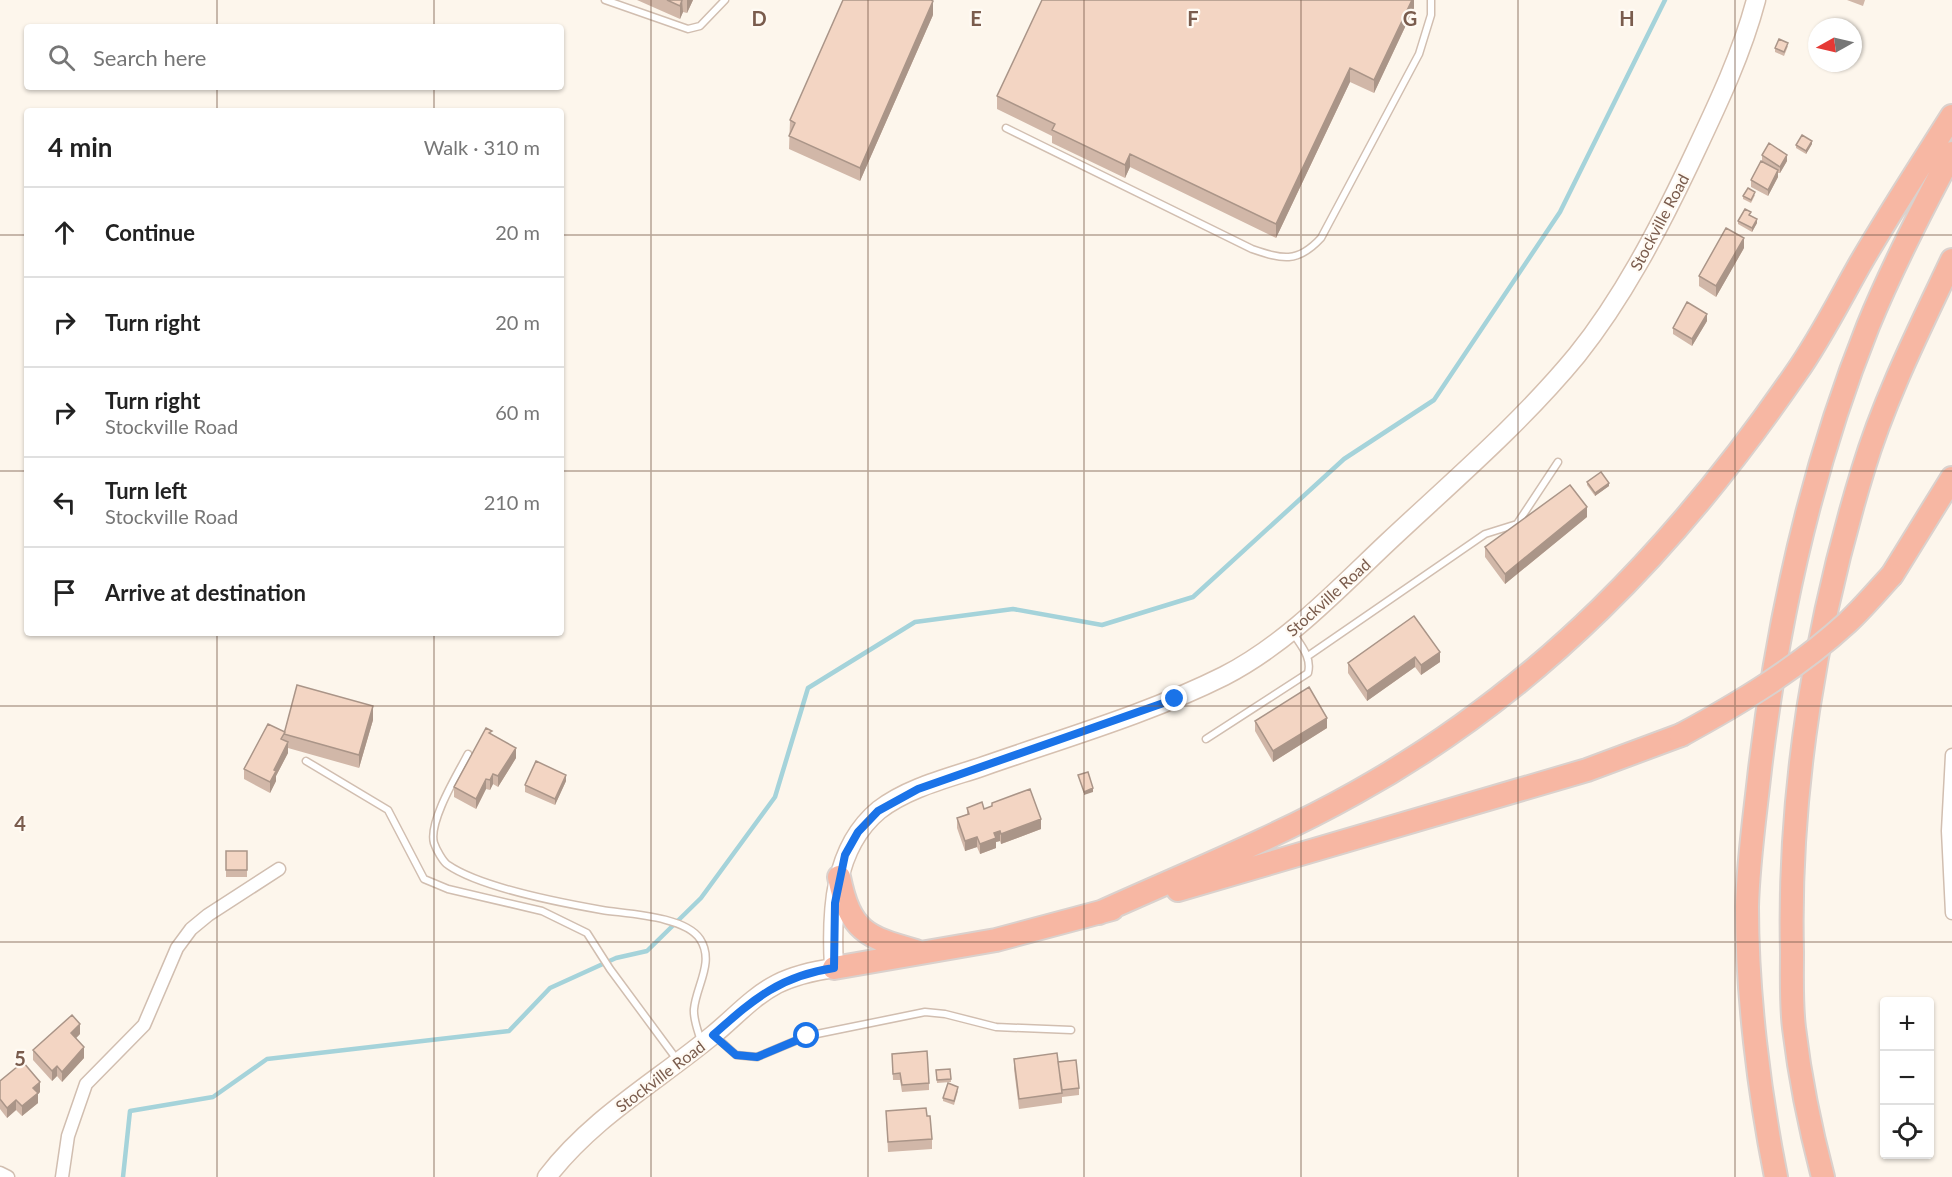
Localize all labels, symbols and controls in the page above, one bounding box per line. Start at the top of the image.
text: D [751,6,767,30]
text: E [970,6,982,30]
text: F [1187,6,1199,30]
text: G [1403,6,1417,30]
text: H [1619,6,1635,30]
north arrow [1808,18,1862,72]
search box [24,24,564,90]
icon: search [45,41,78,74]
text: Search here [93,44,206,71]
text: 4 min [48,131,112,163]
text: Walk · 310 m [424,135,540,159]
street label: Stockville Road [1626,171,1692,273]
icon: ahead [48,216,81,249]
text: Continue [105,219,195,246]
text: 20 m [495,220,540,244]
icon: right [48,306,81,339]
text: Turn right [105,309,200,336]
text: 20 m [495,310,540,334]
text: Turn right [105,387,200,414]
icon: right [48,396,81,429]
text: 60 m [495,400,540,424]
text: Stockville Road [105,414,238,438]
text: Turn left [105,477,187,504]
icon: left [48,486,81,519]
text: 210 m [484,490,540,514]
text: Stockville Road [105,504,238,528]
street label: Stockville Road [1282,554,1374,640]
icon: arrive [48,576,81,609]
text: Arrive at destination [105,579,306,606]
route end [1161,685,1187,711]
text: 4 [14,811,26,835]
map controls [1880,997,1934,1159]
button: + [1880,997,1934,1051]
route start [793,1022,819,1048]
street label: Stockville Road [612,1036,708,1116]
text: 5 [14,1046,26,1070]
button: − [1880,1051,1934,1105]
button: locate [1880,1105,1934,1159]

